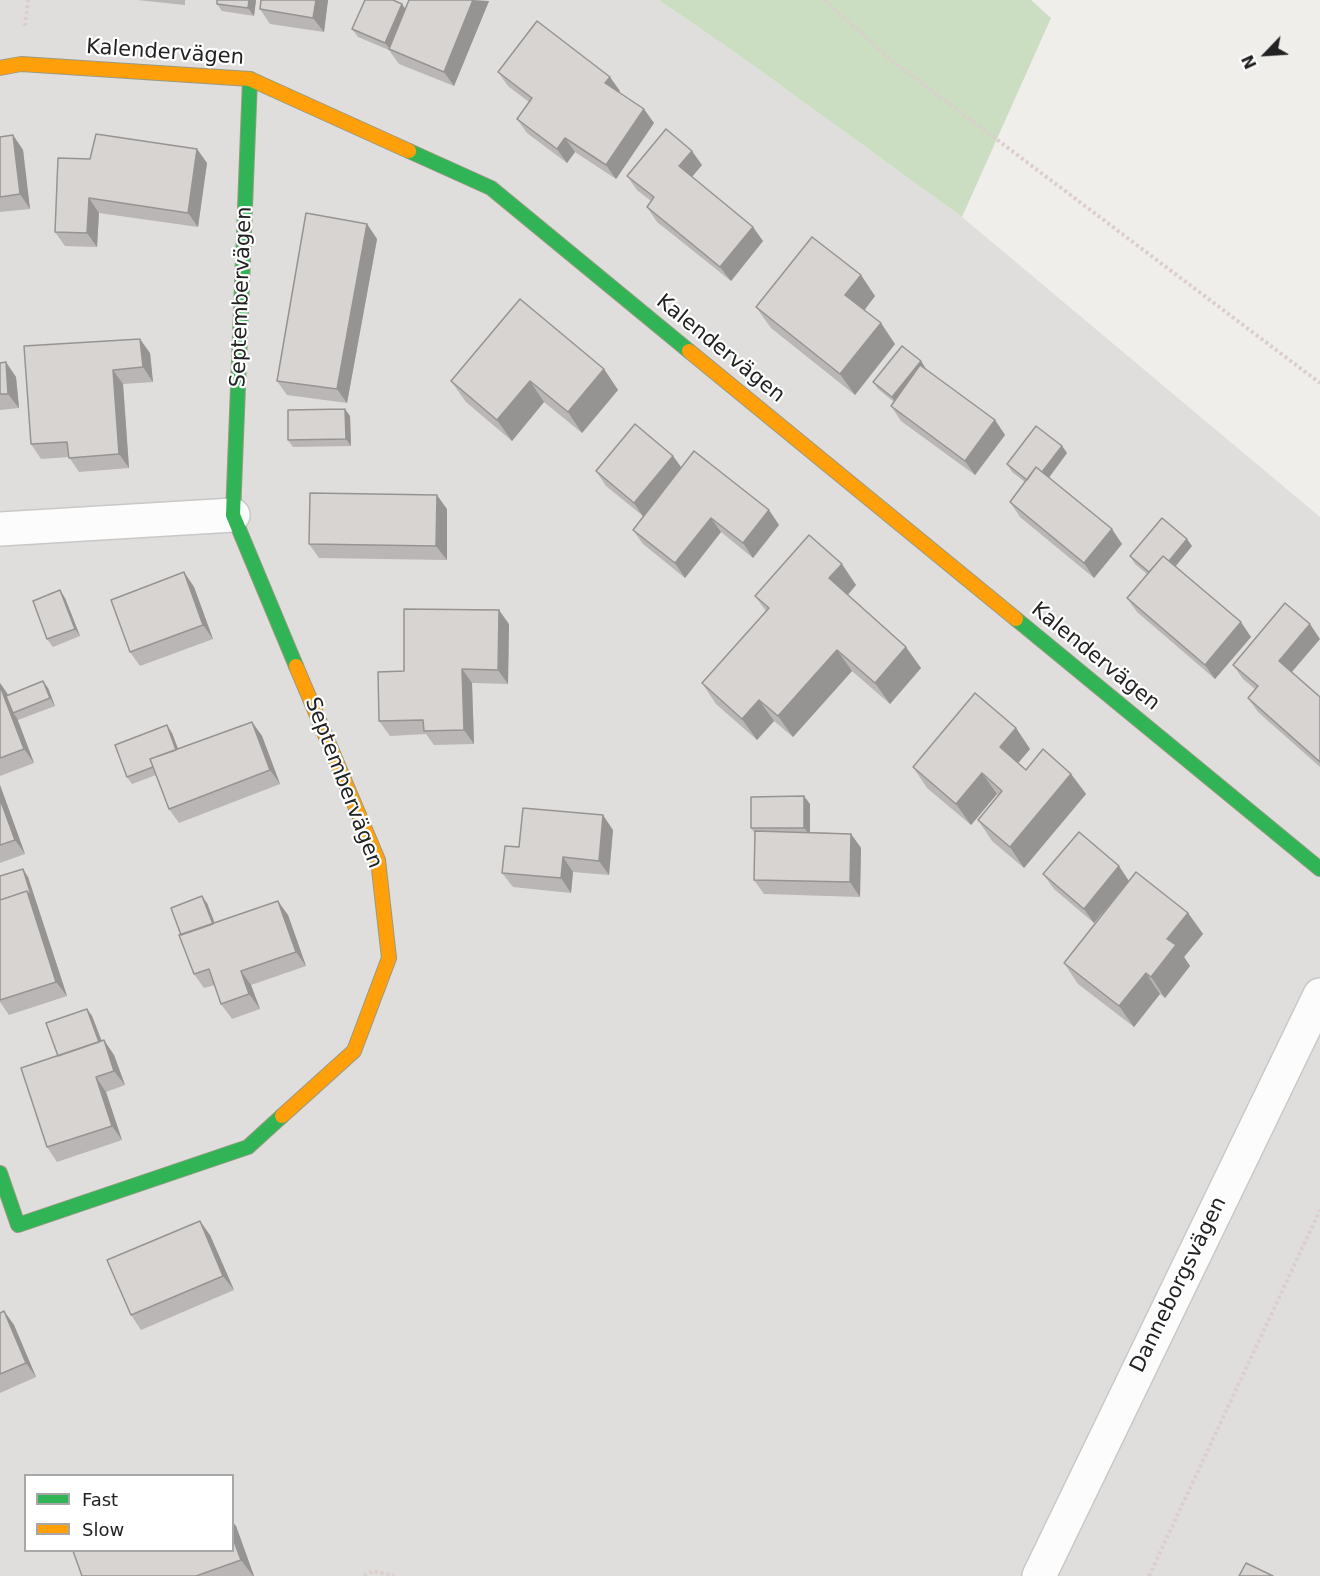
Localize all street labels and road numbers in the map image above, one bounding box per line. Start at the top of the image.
street label: Kalendervägen [85,35,245,71]
street label: Septembervägen [226,206,258,388]
street label: Kalendervägen [651,289,789,409]
street label: Kalendervägen [1026,597,1164,717]
street label: Septembervägen [299,694,387,872]
street label: Danneborgsvägen [1126,1193,1232,1377]

